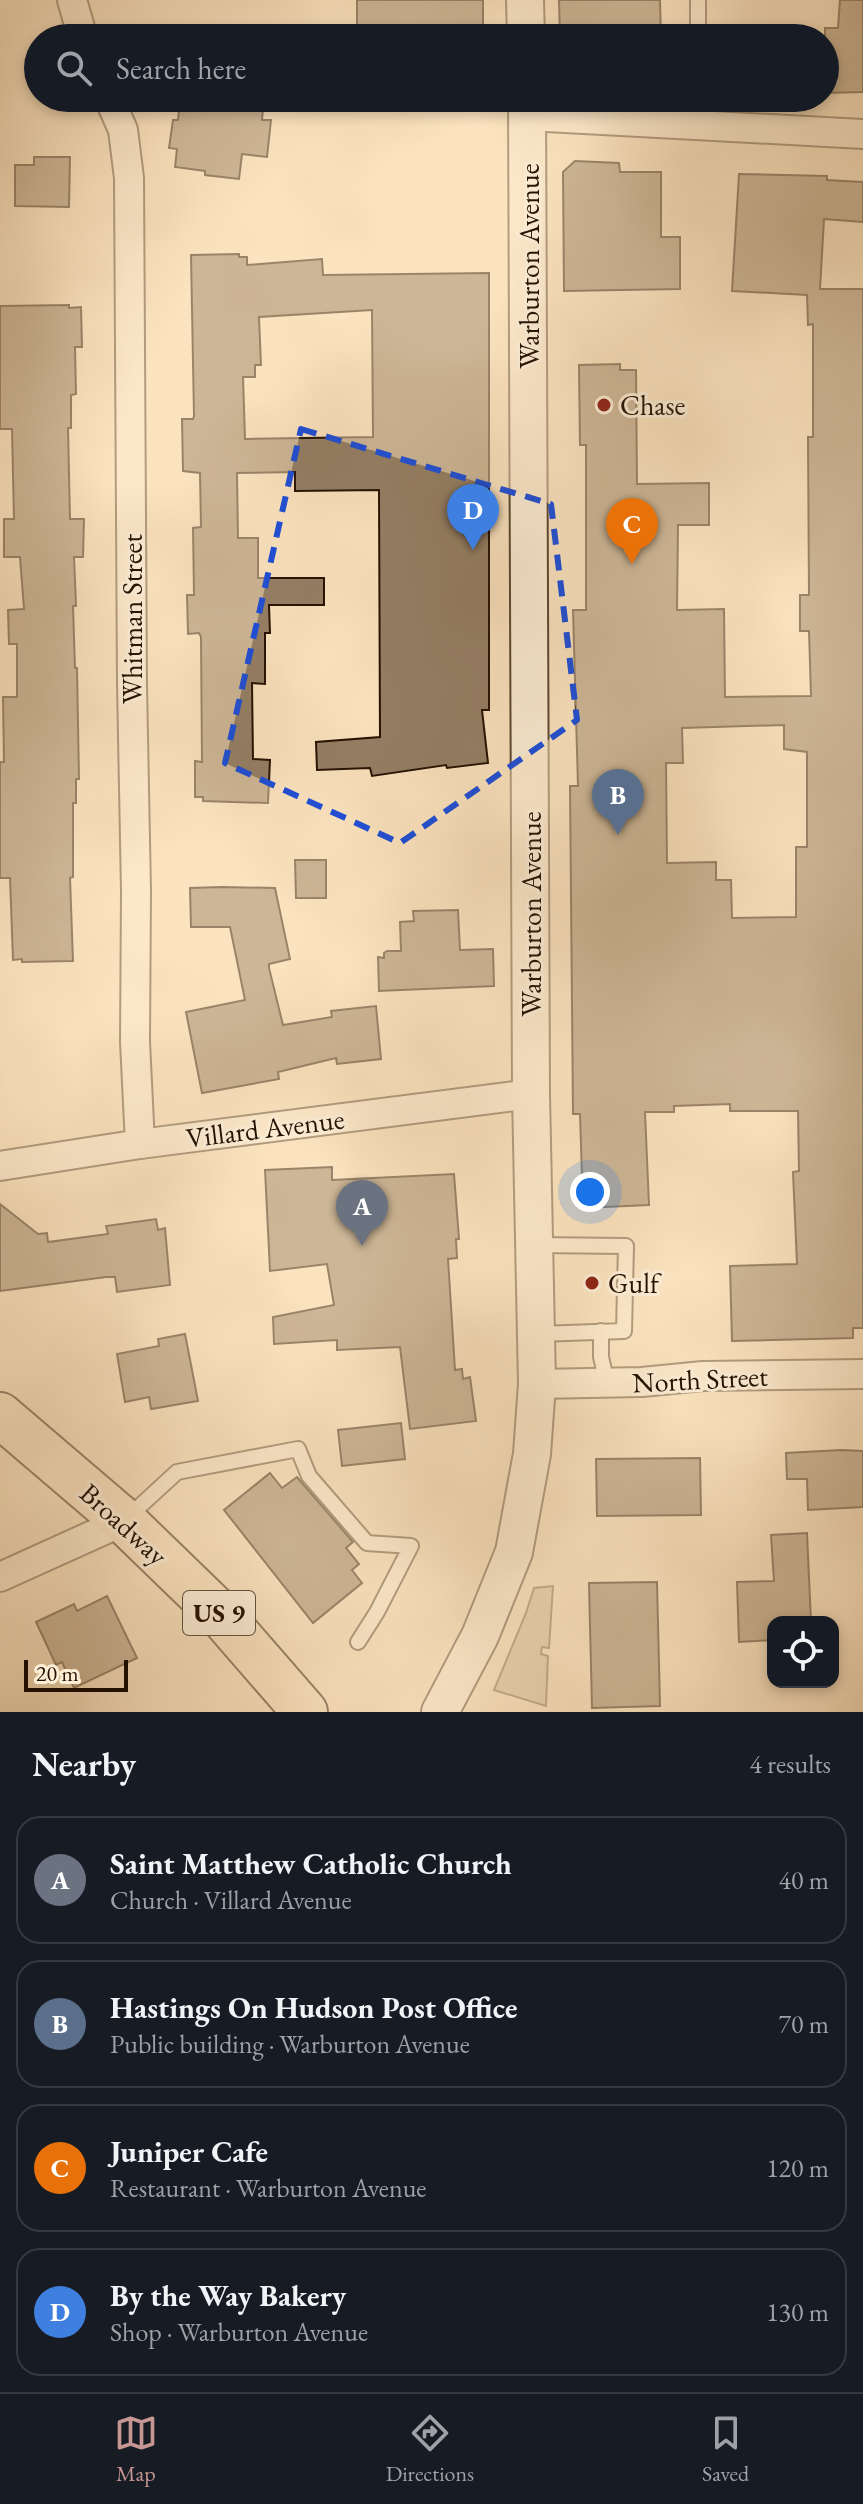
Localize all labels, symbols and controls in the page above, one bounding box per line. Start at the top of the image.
search box [24,24,839,112]
icon: search [52,46,96,90]
text: Search here [116,49,246,88]
street label: Warburton Avenue [511,163,547,369]
place label: Chase [620,387,686,423]
marker: Chase [595,396,613,414]
pin: D [447,484,499,550]
pin: C [606,498,658,564]
street label: Whitman Street [114,534,150,704]
pin: B [592,769,644,835]
street label: Warburton Avenue [513,811,549,1017]
street label: Villard Avenue [184,1100,346,1156]
your location [570,1172,610,1212]
pin: A [336,1180,388,1246]
place label: Gulf [608,1265,662,1301]
marker: Gulf [583,1274,601,1292]
street label: North Street [631,1357,769,1401]
street label: Broadway [72,1475,176,1573]
road number: US 9 [183,1591,255,1635]
map controls [767,1616,839,1688]
button: locate [767,1616,839,1688]
scale bar [24,1656,128,1692]
text: 20 m [36,1659,79,1688]
text: Nearby [32,1742,136,1786]
text: 4 results [750,1747,831,1781]
text: Saint Matthew Catholic Church [110,1844,512,1883]
text: A [51,1863,69,1897]
text: 40 m [779,1863,829,1897]
text: Church · Villard Avenue [110,1883,352,1917]
text: Hastings On Hudson Post Office [110,1988,517,2027]
text: B [52,2007,68,2041]
text: 70 m [779,2007,829,2041]
text: Public building · Warburton Avenue [110,2027,470,2061]
text: Juniper Cafe [110,2132,268,2171]
text: C [51,2151,69,2185]
text: 120 m [766,2151,829,2185]
text: Restaurant · Warburton Avenue [110,2171,427,2205]
text: By the Way Bakery [110,2276,346,2315]
text: D [50,2295,70,2329]
text: 130 m [766,2295,829,2329]
text: Shop · Warburton Avenue [110,2315,368,2349]
tab: Map [114,2411,158,2488]
tab: Directions [386,2411,474,2488]
tab: Saved [702,2411,749,2488]

